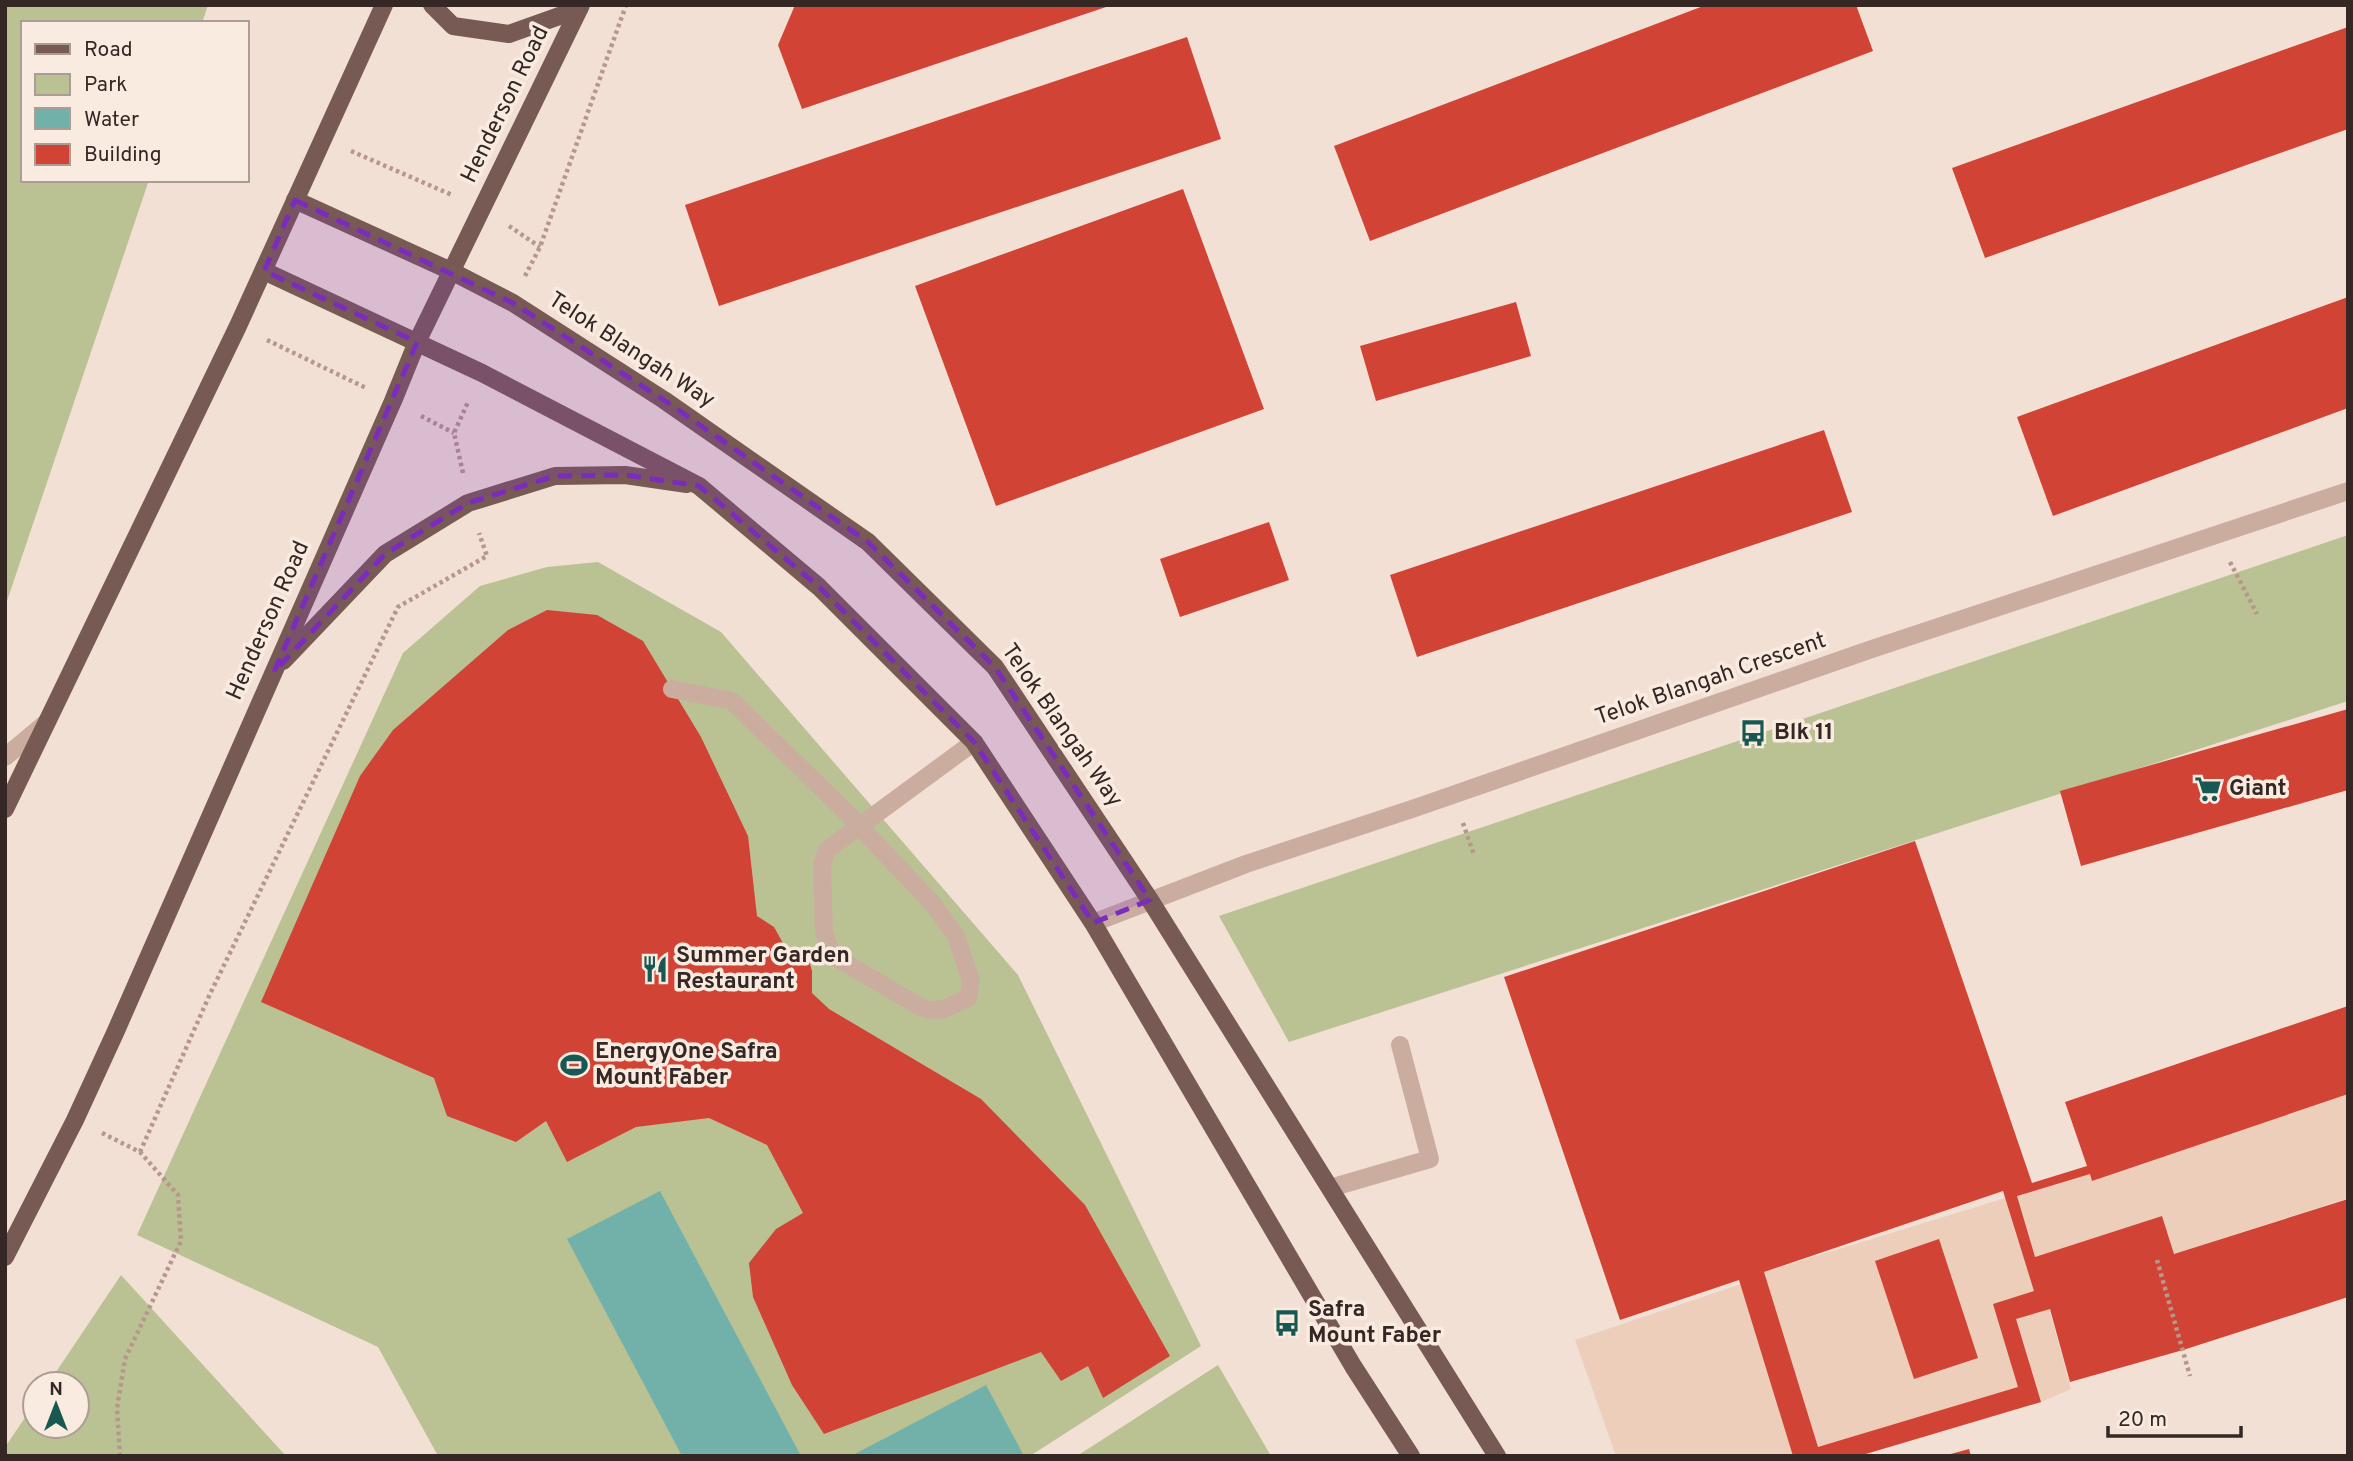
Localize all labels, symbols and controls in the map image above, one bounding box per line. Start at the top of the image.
legend [21,21,248,182]
street label: Henderson Road [455,22,557,188]
text: Road [84,37,133,64]
text: Park [84,72,127,99]
text: Water [84,107,139,134]
text: Building [84,142,162,169]
street label: Telok Blangah Way [542,286,720,416]
street label: Henderson Road [221,537,317,705]
street label: Telok Blangah Crescent [1592,627,1830,733]
street label: Telok Blangah Way [994,639,1128,813]
bus stop icon: Blk 11 [1738,718,1768,748]
place label: Blk 11 [1774,719,1834,748]
supermarket icon: Giant [2193,774,2223,804]
place label: Giant [2229,775,2286,804]
place label: Summer Garden Restaurant [676,942,850,997]
restaurant icon: Summer Garden Restaurant [640,954,670,984]
place label: EnergyOne Safra Mount Faber [595,1038,778,1093]
sports icon: EnergyOne Safra Mount Faber [559,1050,589,1080]
place label: Safra Mount Faber [1308,1296,1442,1351]
bus stop icon: Safra Mount Faber [1272,1308,1302,1338]
north arrow [21,1370,91,1440]
text: N [49,1378,63,1402]
scale bar [2108,1394,2241,1438]
text: 20 m [2118,1407,2167,1434]

